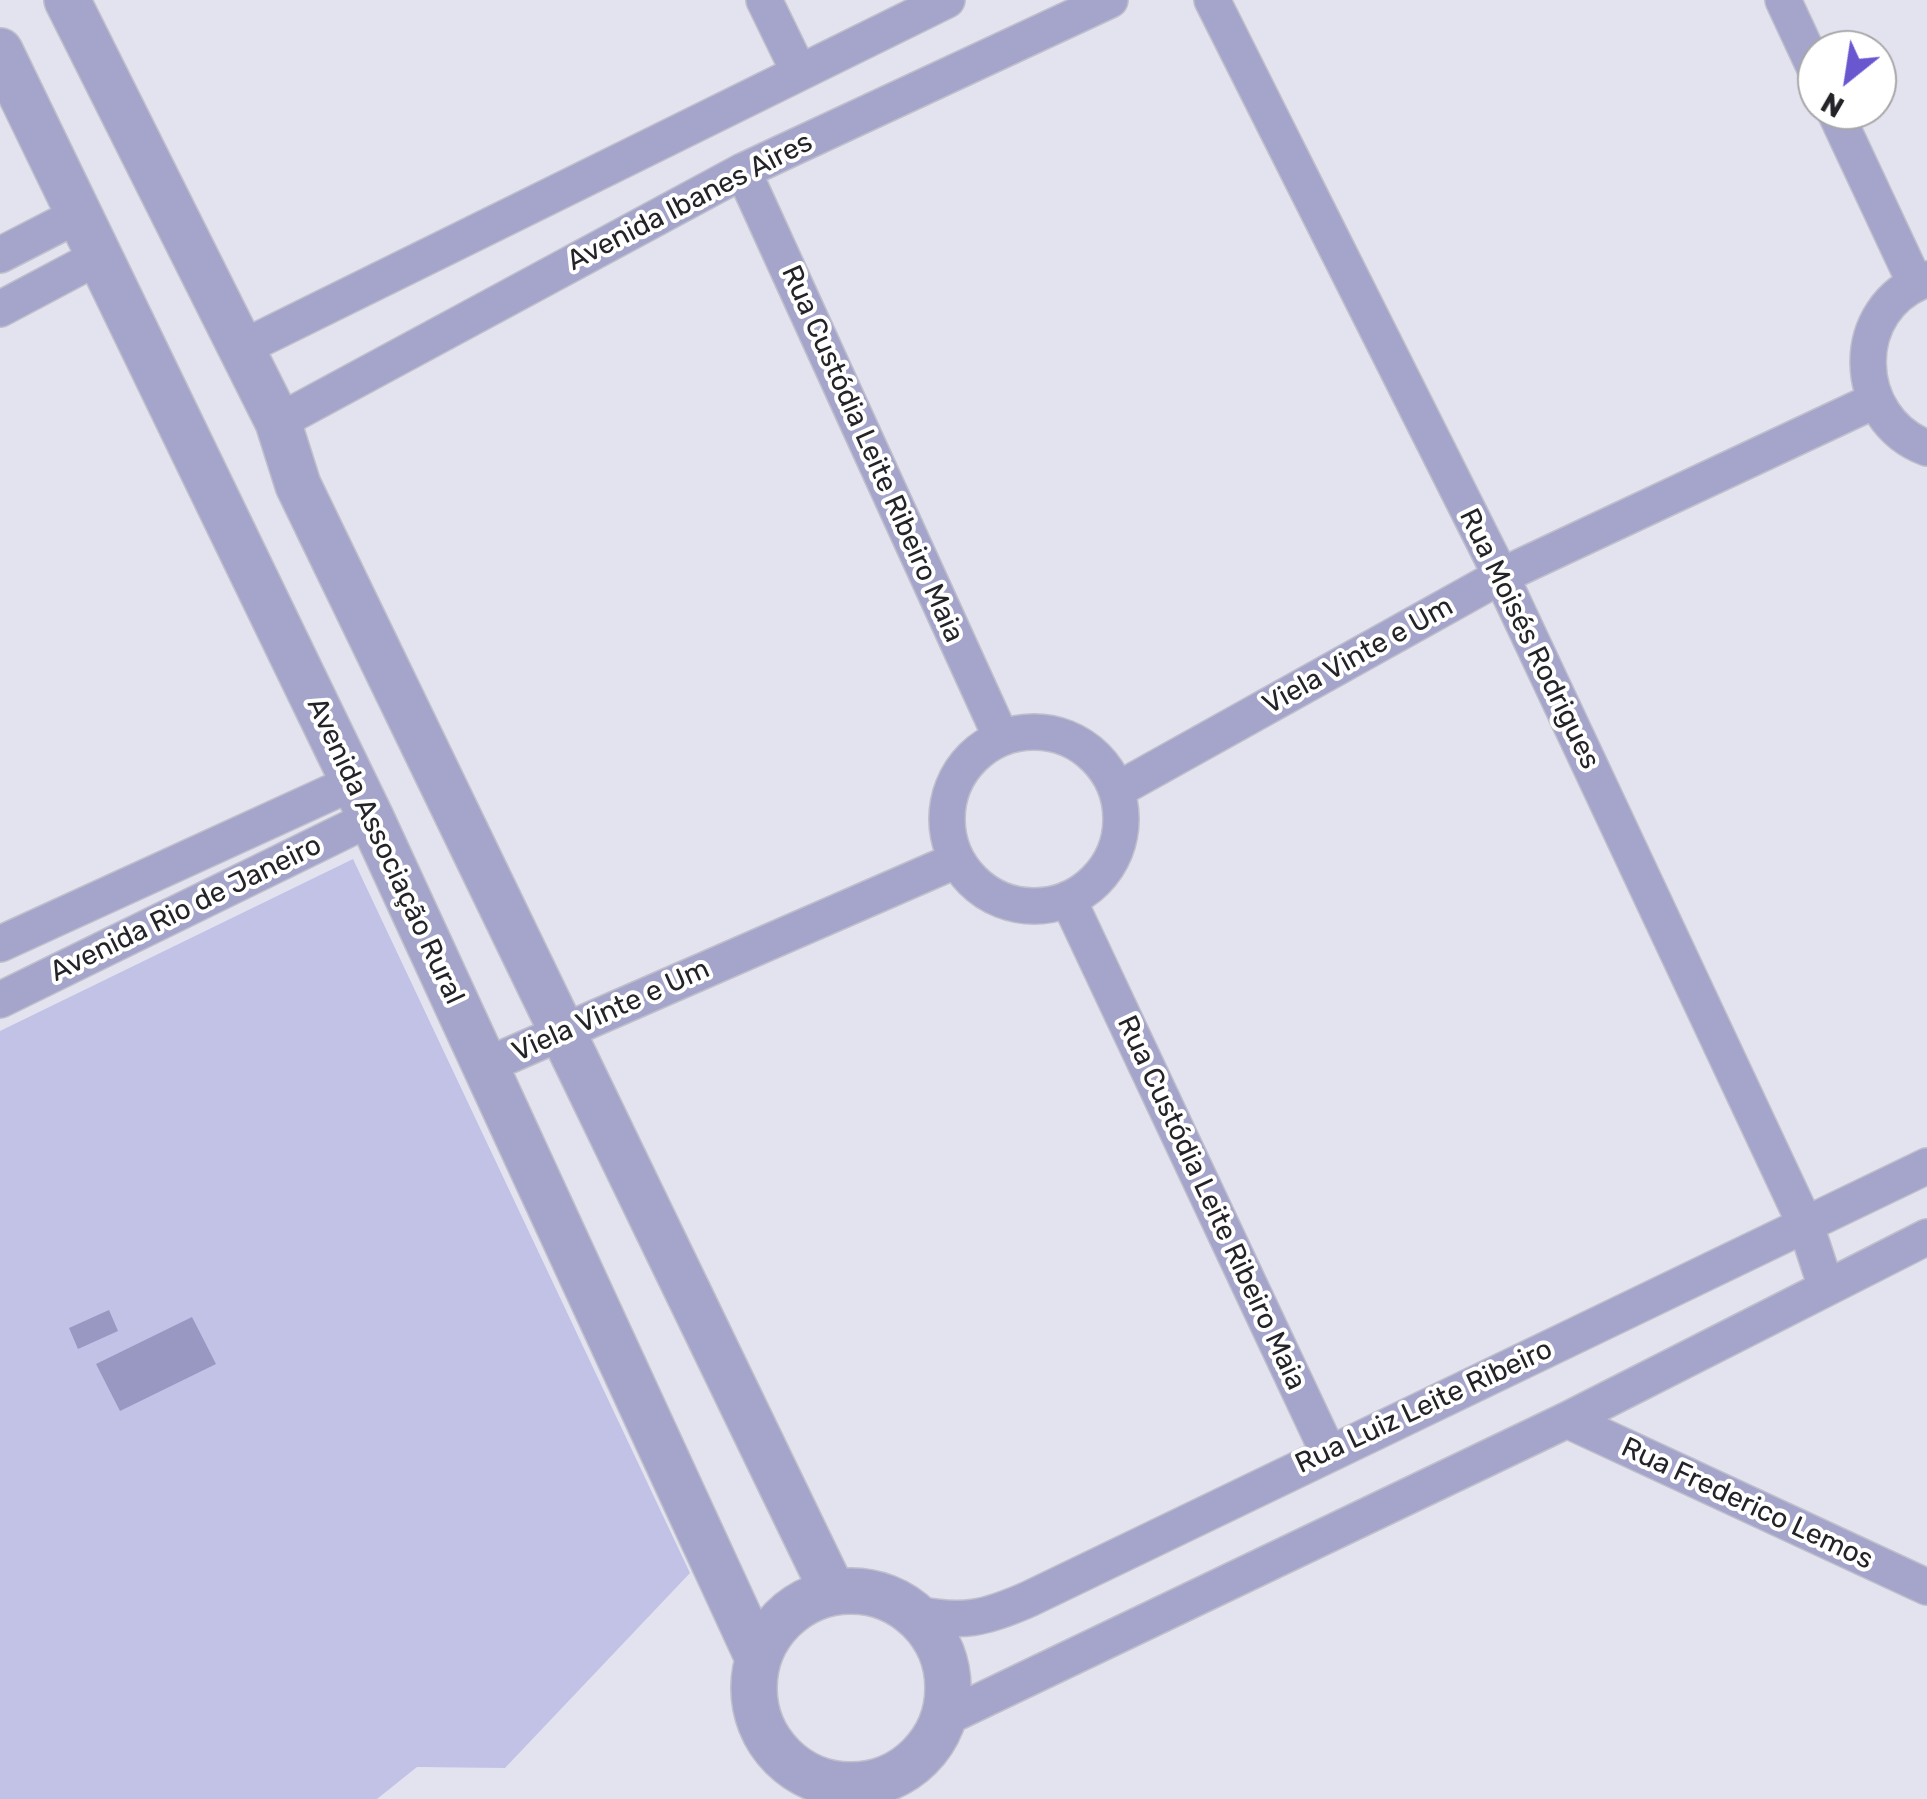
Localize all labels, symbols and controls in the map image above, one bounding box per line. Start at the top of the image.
north arrow [1797,30,1897,130]
text: N [1816,85,1850,124]
street label: Avenida Ibanes Aires [562,126,818,278]
street label: Rua Custódia Leite Ribeiro Maia [773,260,971,648]
street label: Rua Moisés Rodrigues [1451,503,1607,775]
street label: Viela Vinte e Um [1257,590,1459,722]
street label: Avenida Associação Rural [299,693,471,1009]
street label: Avenida Rio de Janeiro [45,829,327,989]
street label: Viela Vinte e Um [507,953,715,1069]
street label: Rua Custódia Leite Ribeiro Maia [1109,1011,1313,1395]
street label: Rua Luiz Leite Ribeiro [1290,1333,1558,1481]
street label: Rua Frederico Lemos [1616,1431,1878,1577]

